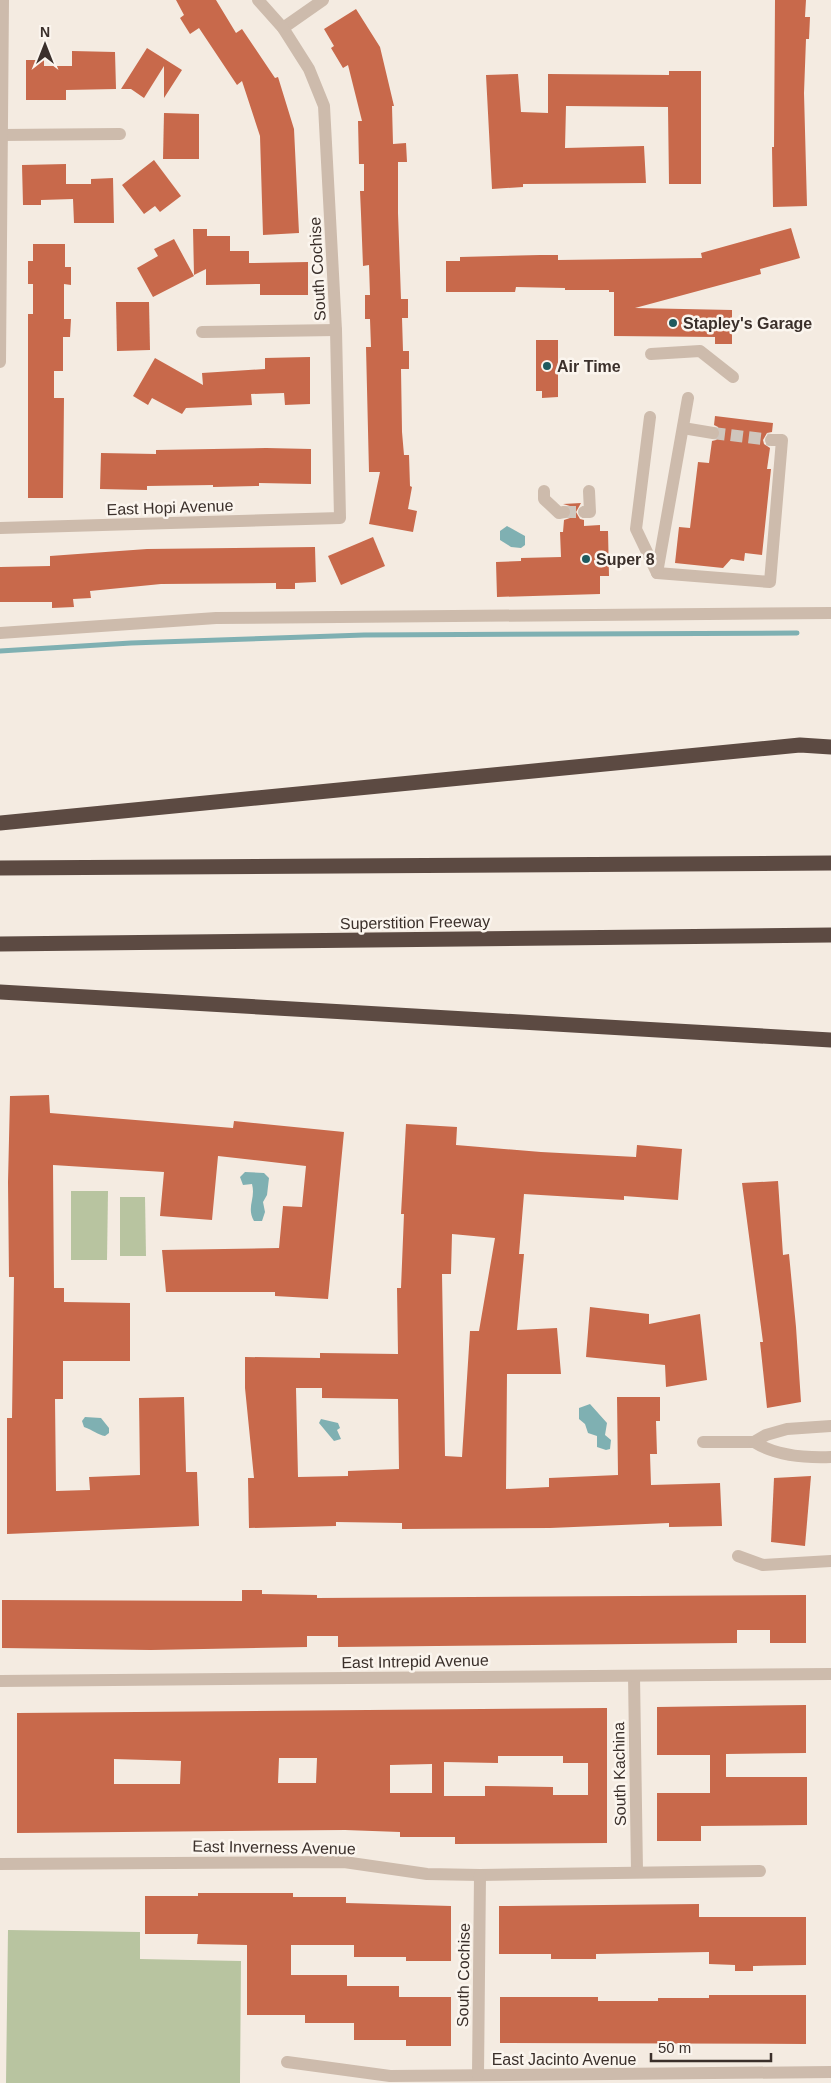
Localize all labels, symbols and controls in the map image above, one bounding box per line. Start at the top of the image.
north arrow [20,20,70,70]
text: N [40,24,50,40]
street label: South Cochise [306,216,329,321]
place label: Stapley's Garage [683,315,812,332]
marker: Stapley's Garage [667,317,679,329]
place label: Air Time [557,358,621,375]
marker: Air Time [541,360,553,372]
street label: East Hopi Avenue [106,497,234,518]
place label: Super 8 [596,551,655,568]
marker: Super 8 [580,553,592,565]
street label: Superstition Freeway [340,913,490,932]
street label: East Intrepid Avenue [341,1652,489,1671]
street label: South Kachina [610,1722,629,1826]
street label: East Inverness Avenue [192,1838,356,1857]
street label: South Cochise [454,1923,473,2027]
scale bar [651,2030,771,2062]
text: 50 m [658,2039,691,2056]
street label: East Jacinto Avenue [492,2051,636,2068]

